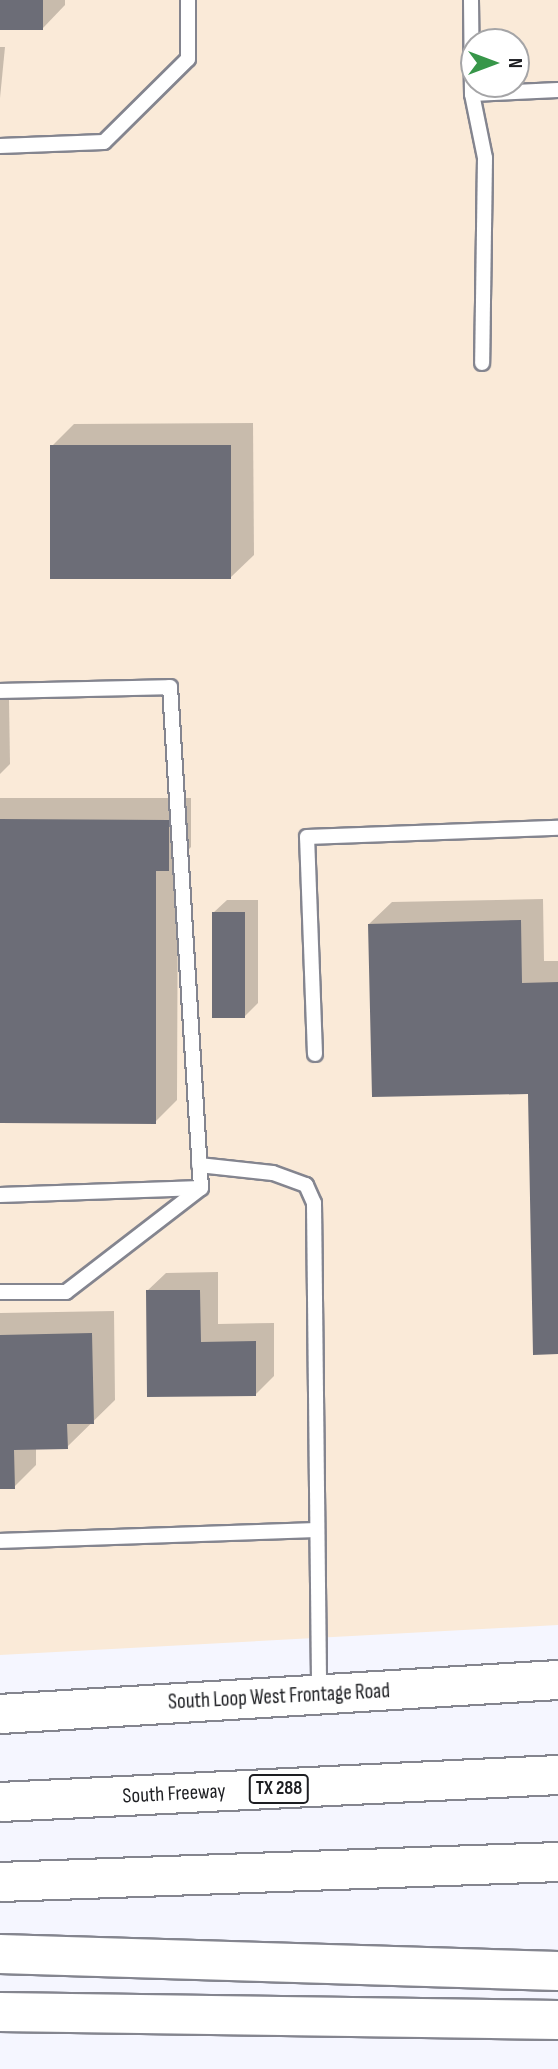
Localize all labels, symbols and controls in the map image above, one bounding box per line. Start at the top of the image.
north arrow [460,28,530,98]
text: N [503,58,526,68]
street label: South Loop West Frontage Road [167,1679,391,1715]
road number: TX 288 [247,1774,310,1804]
street label: South Freeway [122,1779,226,1809]

